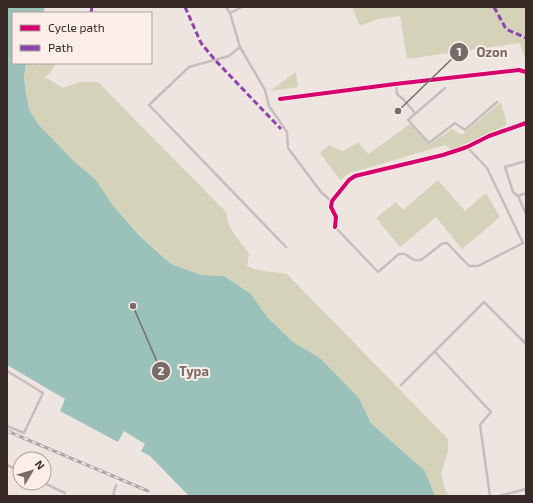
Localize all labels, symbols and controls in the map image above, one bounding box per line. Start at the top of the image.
legend [12,12,152,64]
text: Cycle path [48,20,105,34]
text: Path [48,40,73,54]
callout: Ozon [449,40,516,65]
text: 1 [456,44,462,58]
text: Ozon [476,44,508,60]
callout: Тура [151,359,217,384]
text: 2 [158,363,165,377]
text: Тура [179,363,209,379]
north arrow [12,451,52,491]
text: N [33,457,48,472]

